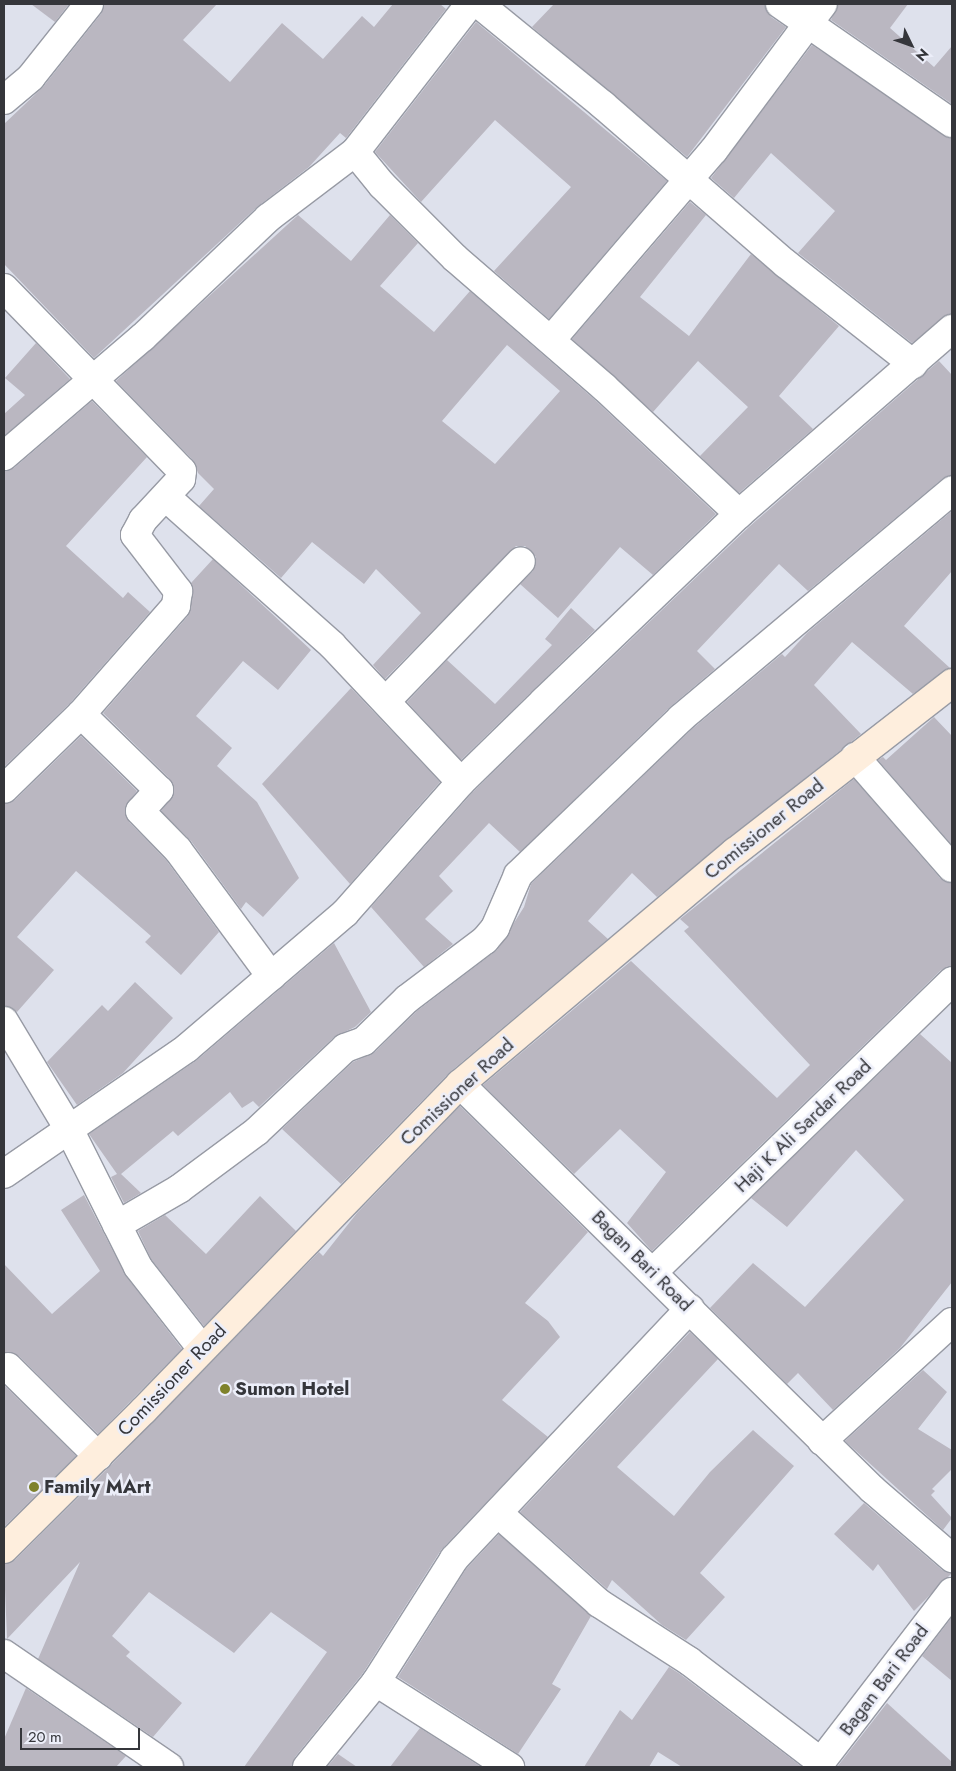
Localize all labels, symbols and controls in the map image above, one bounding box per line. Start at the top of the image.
north arrow [886,20,936,70]
text: N [911,44,933,66]
street label: Comissioner Road [700,774,828,884]
street label: Comissioner Road [396,1034,518,1150]
street label: Haji K Ali Sardar Road [730,1055,876,1197]
street label: Bagan Bari Road [587,1206,697,1316]
street label: Comissioner Road [113,1319,231,1441]
place label: Sumon Hotel [235,1378,349,1400]
marker: Sumon Hotel [219,1383,231,1395]
place label: Family MArt [44,1476,150,1498]
marker: Family MArt [28,1481,40,1493]
street label: Bagan Bari Road [835,1620,933,1740]
scale bar [22,1718,142,1750]
text: 20 m [28,1726,62,1748]

